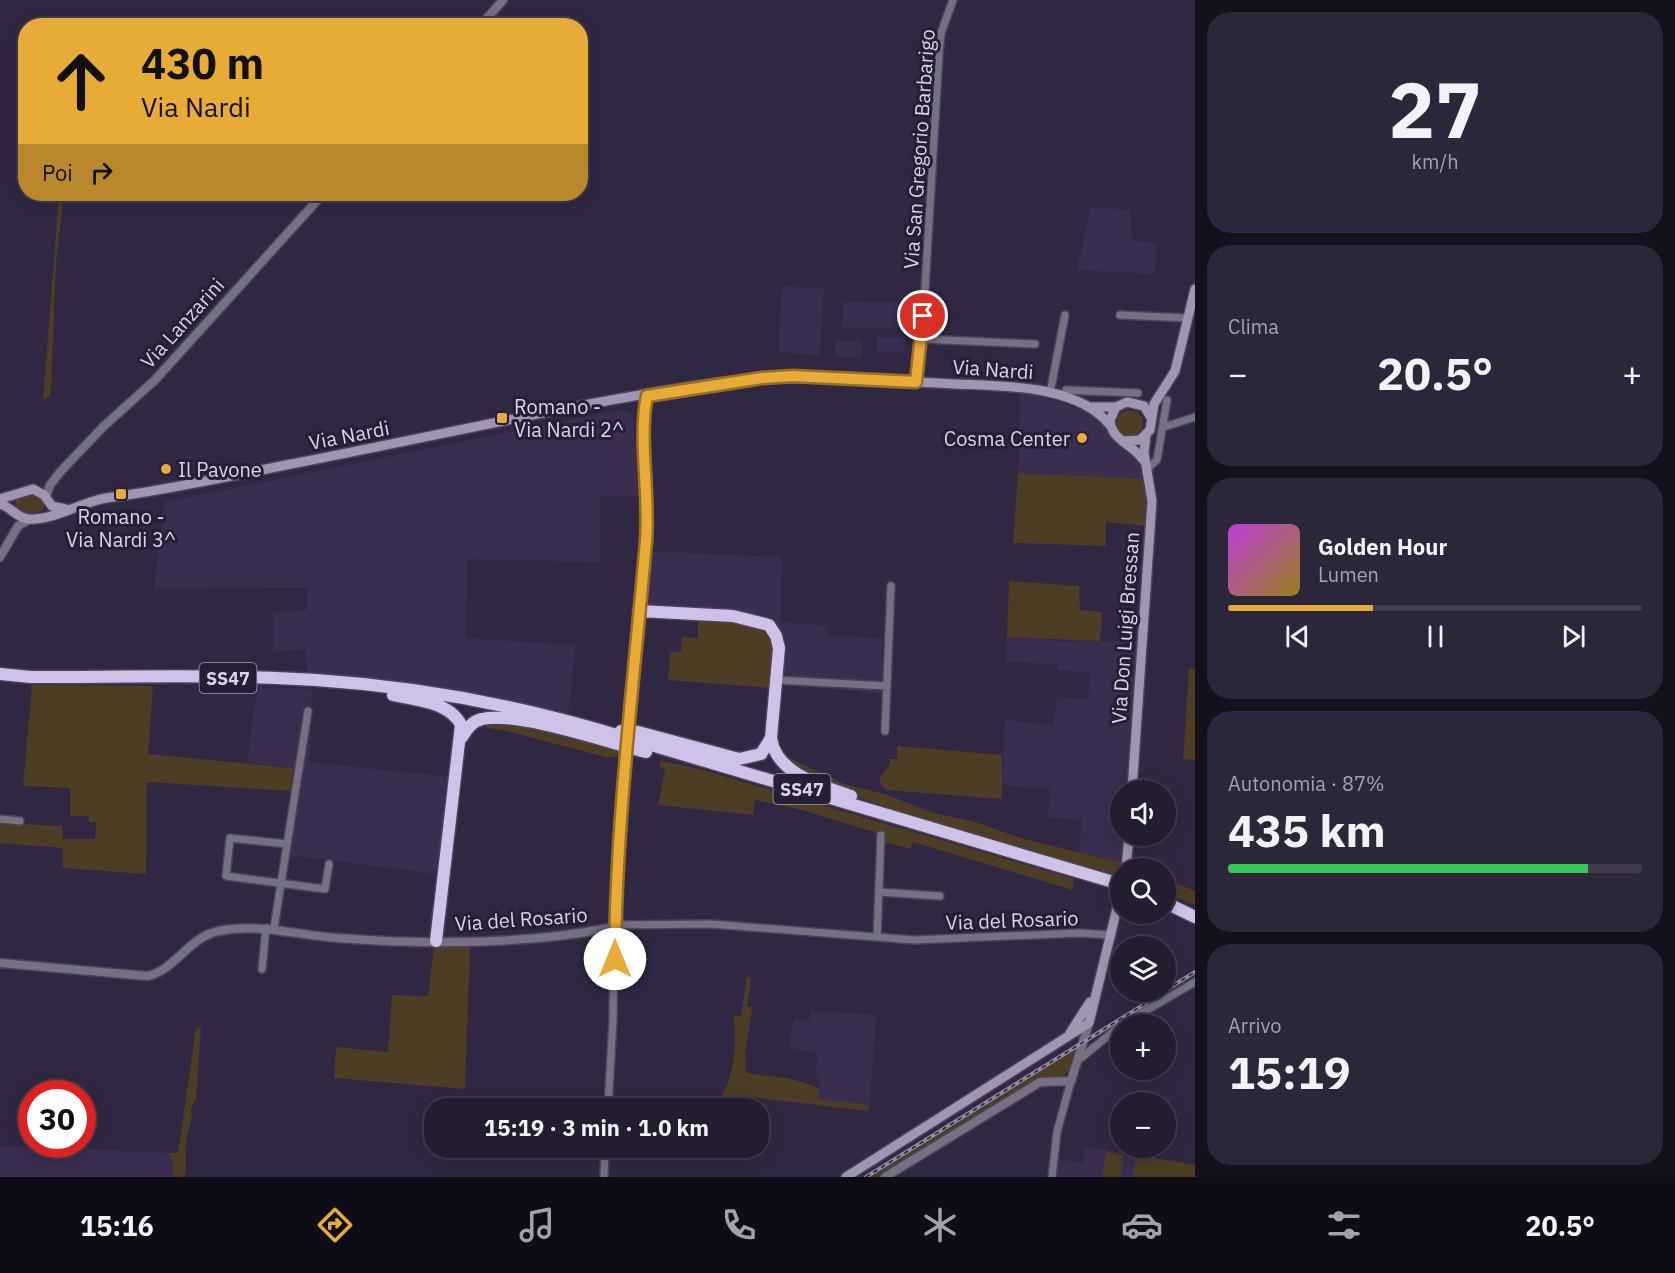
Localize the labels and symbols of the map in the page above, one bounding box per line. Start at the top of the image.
street label: Via San Gregorio Barbarigo [897,28,941,270]
street label: Via Lanzarini [134,272,230,374]
pin [897,290,948,341]
street label: Via Nardi [952,353,1034,385]
place label: Romano - Via Nardi 2^ [514,393,624,443]
marker: Romano - Via Nardi 2^ [495,411,509,425]
street label: Via Nardi [307,414,391,456]
place label: Cosma Center [944,425,1070,452]
marker: Cosma Center [1075,431,1089,445]
place label: Il Pavone [178,456,262,483]
marker: Il Pavone [159,462,173,476]
marker: Romano - Via Nardi 3^ [114,487,128,501]
place label: Romano - Via Nardi 3^ [66,503,176,553]
street label: Via Don Luigi Bressan [1105,531,1145,725]
road number: SS47 [200,663,256,693]
road number: SS47 [774,774,830,804]
street label: Via del Rosario [454,901,588,937]
street label: Via del Rosario [945,904,1079,936]
position arrow [583,927,647,991]
speed limit sign: 30 [18,1080,96,1158]

